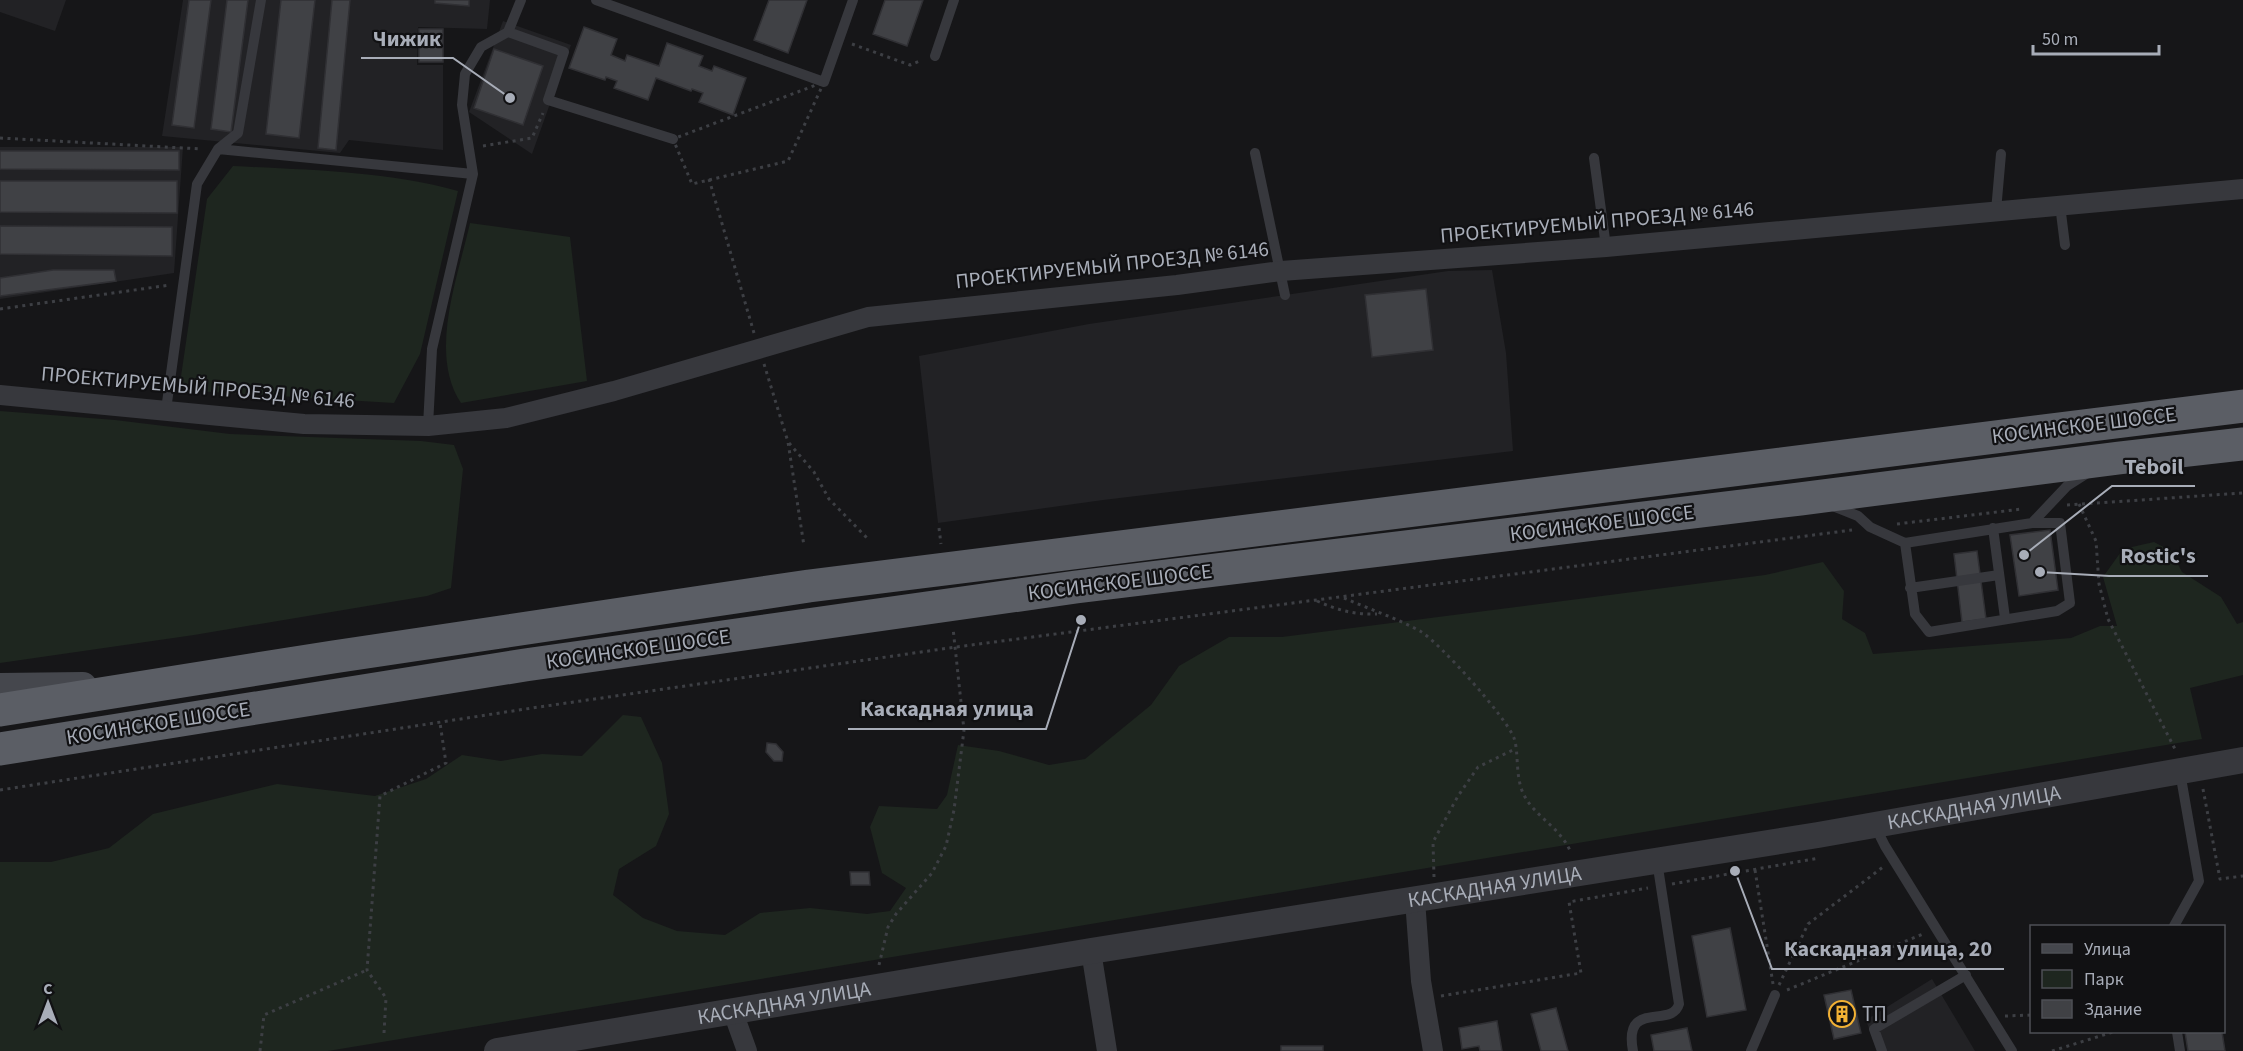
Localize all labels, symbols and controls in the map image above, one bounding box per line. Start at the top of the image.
callout: Чижик [361,18,453,58]
scale bar [2033,18,2159,56]
text: Чижик [373,23,441,55]
text: 50 m [2042,27,2078,52]
street label: ПРОЕКТИРУЕМЫЙ ПРОЕЗД № 6146 [1439,193,1755,251]
street label: ПРОЕКТИРУЕМЫЙ ПРОЕЗД № 6146 [954,234,1270,296]
street label: ПРОЕКТИРУЕМЫЙ ПРОЕЗД № 6146 [40,358,356,416]
street label: КОСИНСКОЕ ШОССЕ [1990,399,2178,451]
callout: Teboil [2112,446,2195,486]
text: Teboil [2124,451,2184,483]
street label: КОСИНСКОЕ ШОССЕ [1508,497,1696,549]
callout: Rostic's [2109,536,2208,576]
text: Rostic's [2120,540,2196,572]
street label: КОСИНСКОЕ ШОССЕ [1026,556,1214,608]
street label: КОСИНСКОЕ ШОССЕ [544,621,732,677]
callout: Каскадная улица [848,689,1046,729]
text: Каскадная улица [860,693,1034,725]
street label: КОСИНСКОЕ ШОССЕ [64,694,252,752]
street label: КАСКАДНАЯ УЛИЦА [1885,777,2064,837]
street label: КАСКАДНАЯ УЛИЦА [1406,858,1584,915]
legend [2030,925,2225,1033]
callout: Каскадная улица, 20 [1772,929,2004,969]
text: Каскадная улица, 20 [1784,933,1992,965]
text: Улица [2084,937,2131,962]
text: Парк [2084,967,2124,992]
north arrow [18,973,78,1033]
street label: КАСКАДНАЯ УЛИЦА [695,973,874,1032]
text: С [43,978,53,1000]
text: Здание [2084,997,2142,1022]
building icon: ТП [1827,999,1857,1029]
place label: ТП [1862,999,1887,1029]

